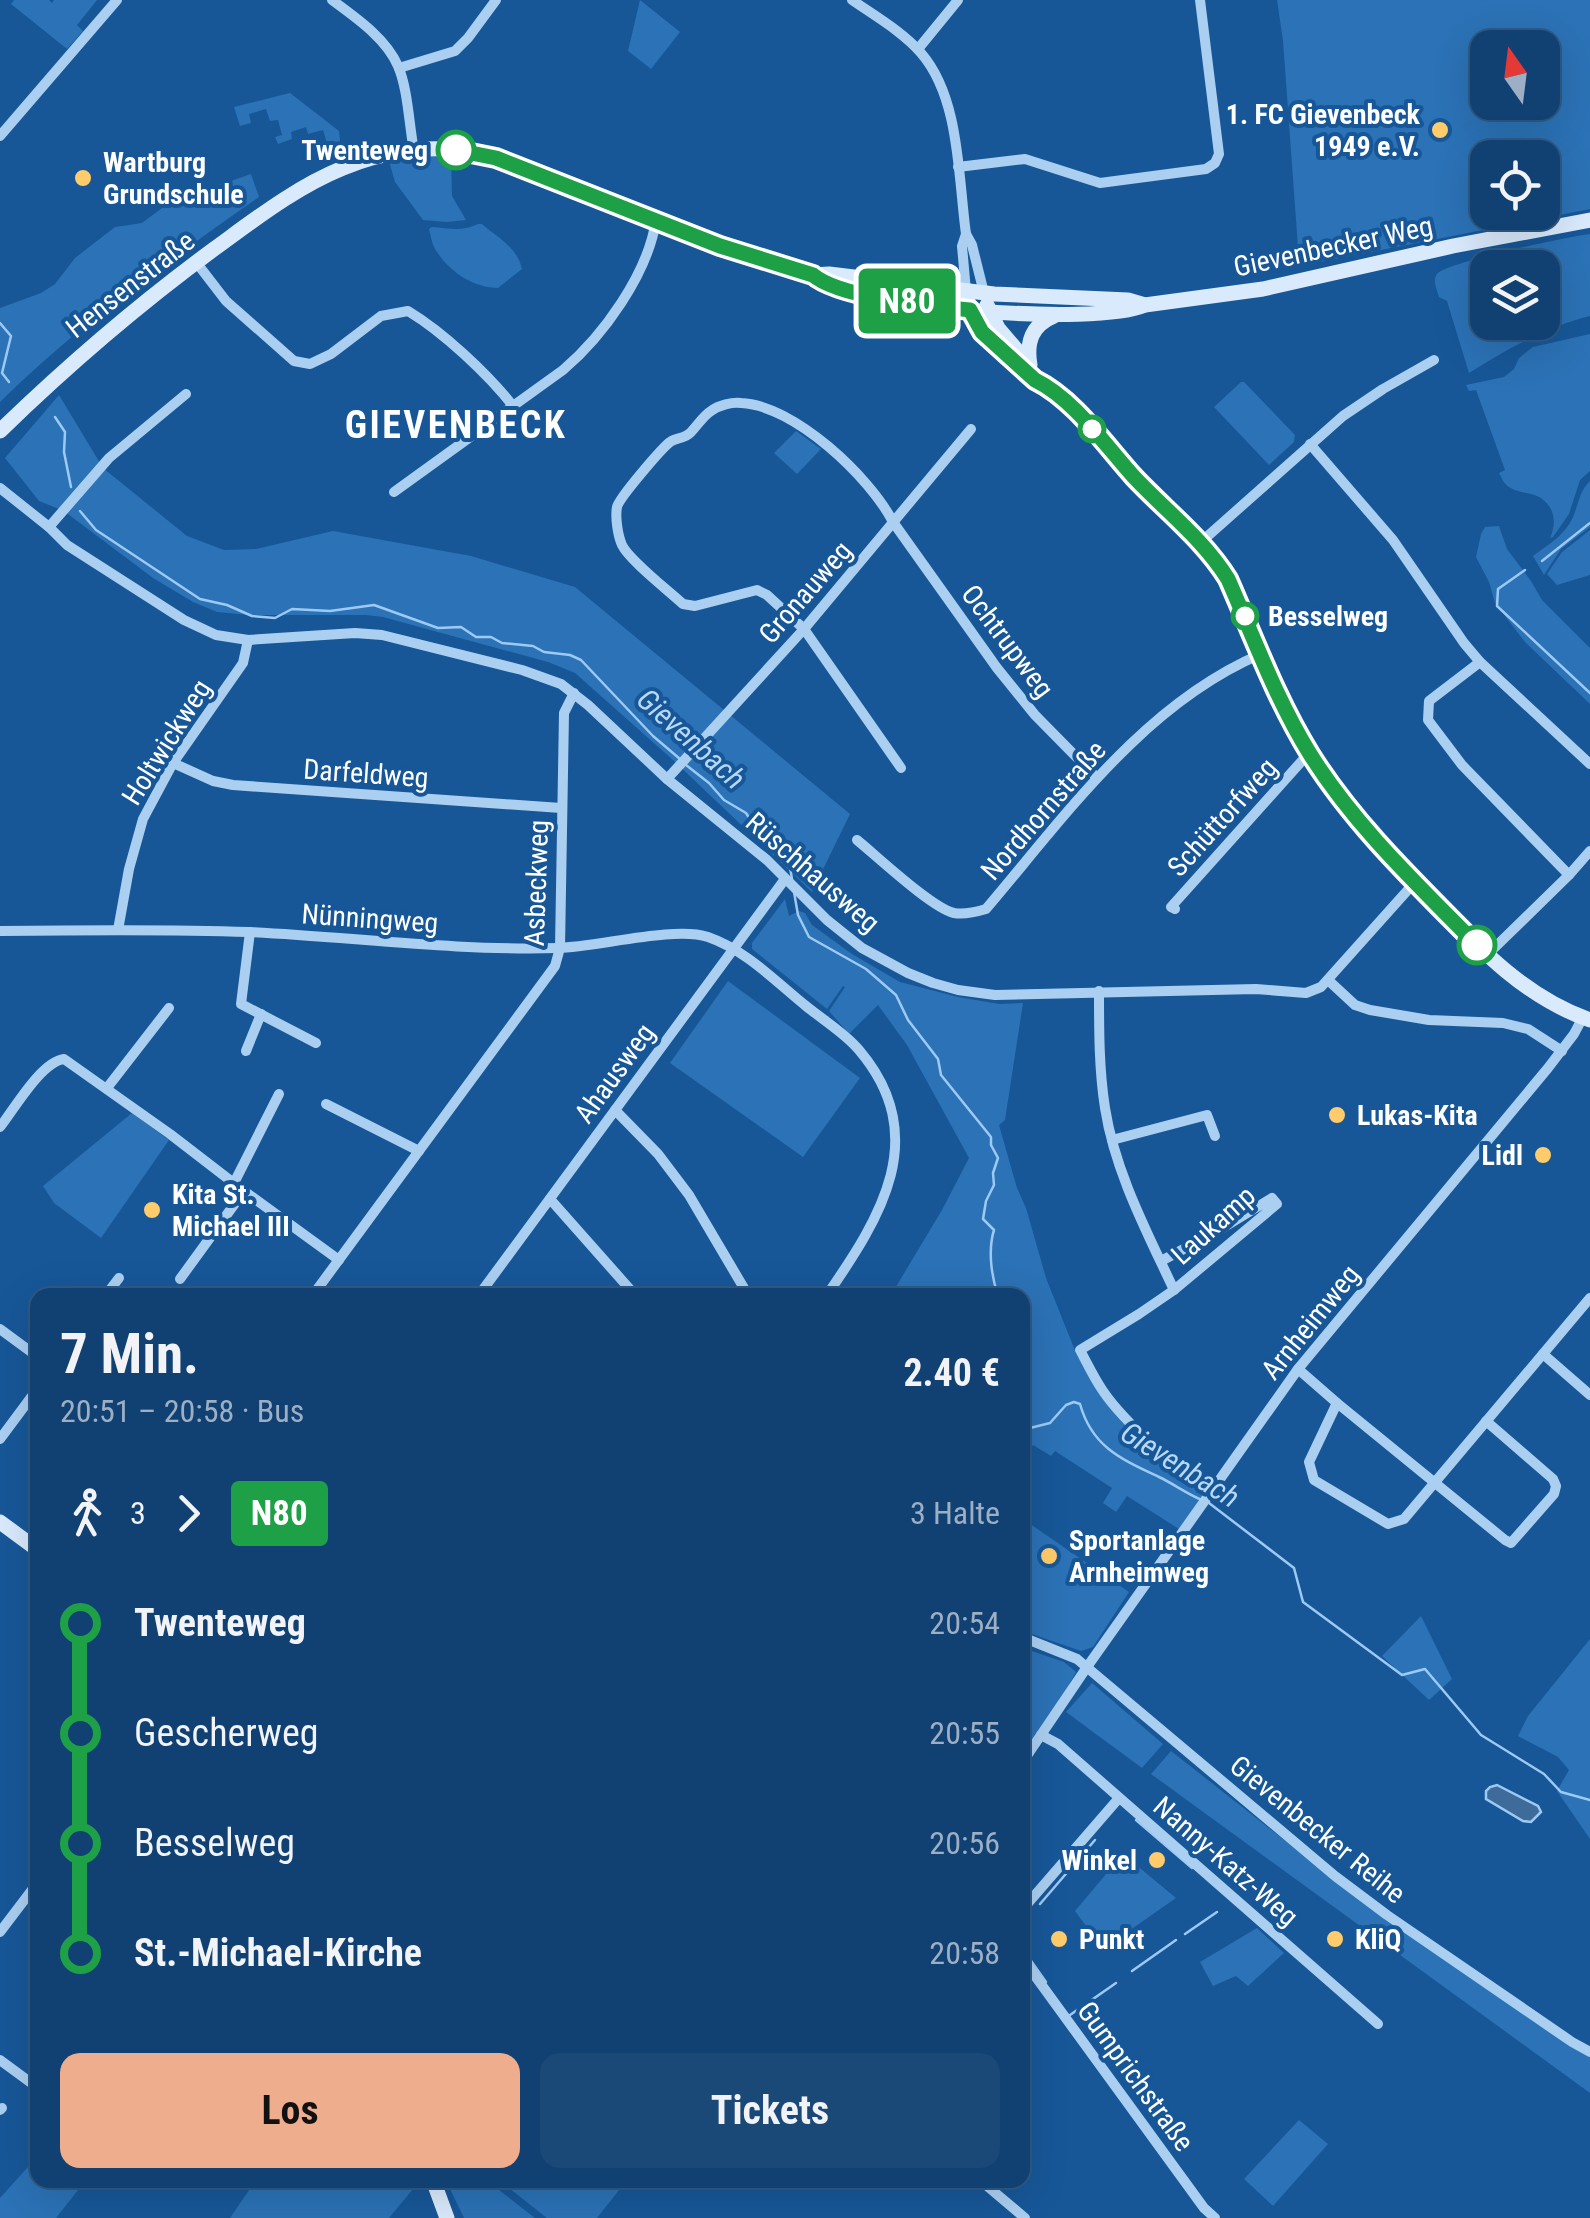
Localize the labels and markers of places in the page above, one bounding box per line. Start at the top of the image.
place label: 1. FC Gievenbeck 1949 e.V. [1226,98,1421,163]
marker: 1. FC Gievenbeck 1949 e.V. [1429,119,1451,141]
marker: Twenteweg [437,131,475,169]
place label: Twenteweg [301,134,428,167]
place label: Wartburg Grundschule [103,146,244,211]
marker: Wartburg Grundschule [72,167,94,189]
unlabelled marker [1079,416,1105,442]
place label: Besselweg [1268,600,1388,633]
marker: Besselweg [1232,603,1258,629]
unlabelled marker [1458,926,1496,964]
place label: Lukas-Kita [1357,1099,1478,1132]
marker: Lukas-Kita [1326,1104,1348,1126]
place label: Lidl [1482,1139,1523,1172]
marker: Lidl [1532,1144,1554,1166]
place label: Kita St. Michael III [172,1178,290,1243]
marker: Kita St. Michael III [141,1199,163,1221]
place label: Sportanlage Arnheimweg [1069,1524,1209,1589]
marker: Sportanlage Arnheimweg [1038,1545,1060,1567]
place label: Winkel [1062,1844,1137,1877]
marker: Winkel [1146,1849,1168,1871]
place label: Punkt [1079,1923,1144,1956]
place label: KliQ [1355,1923,1402,1956]
marker: Punkt [1048,1928,1070,1950]
marker: KliQ [1324,1928,1346,1950]

